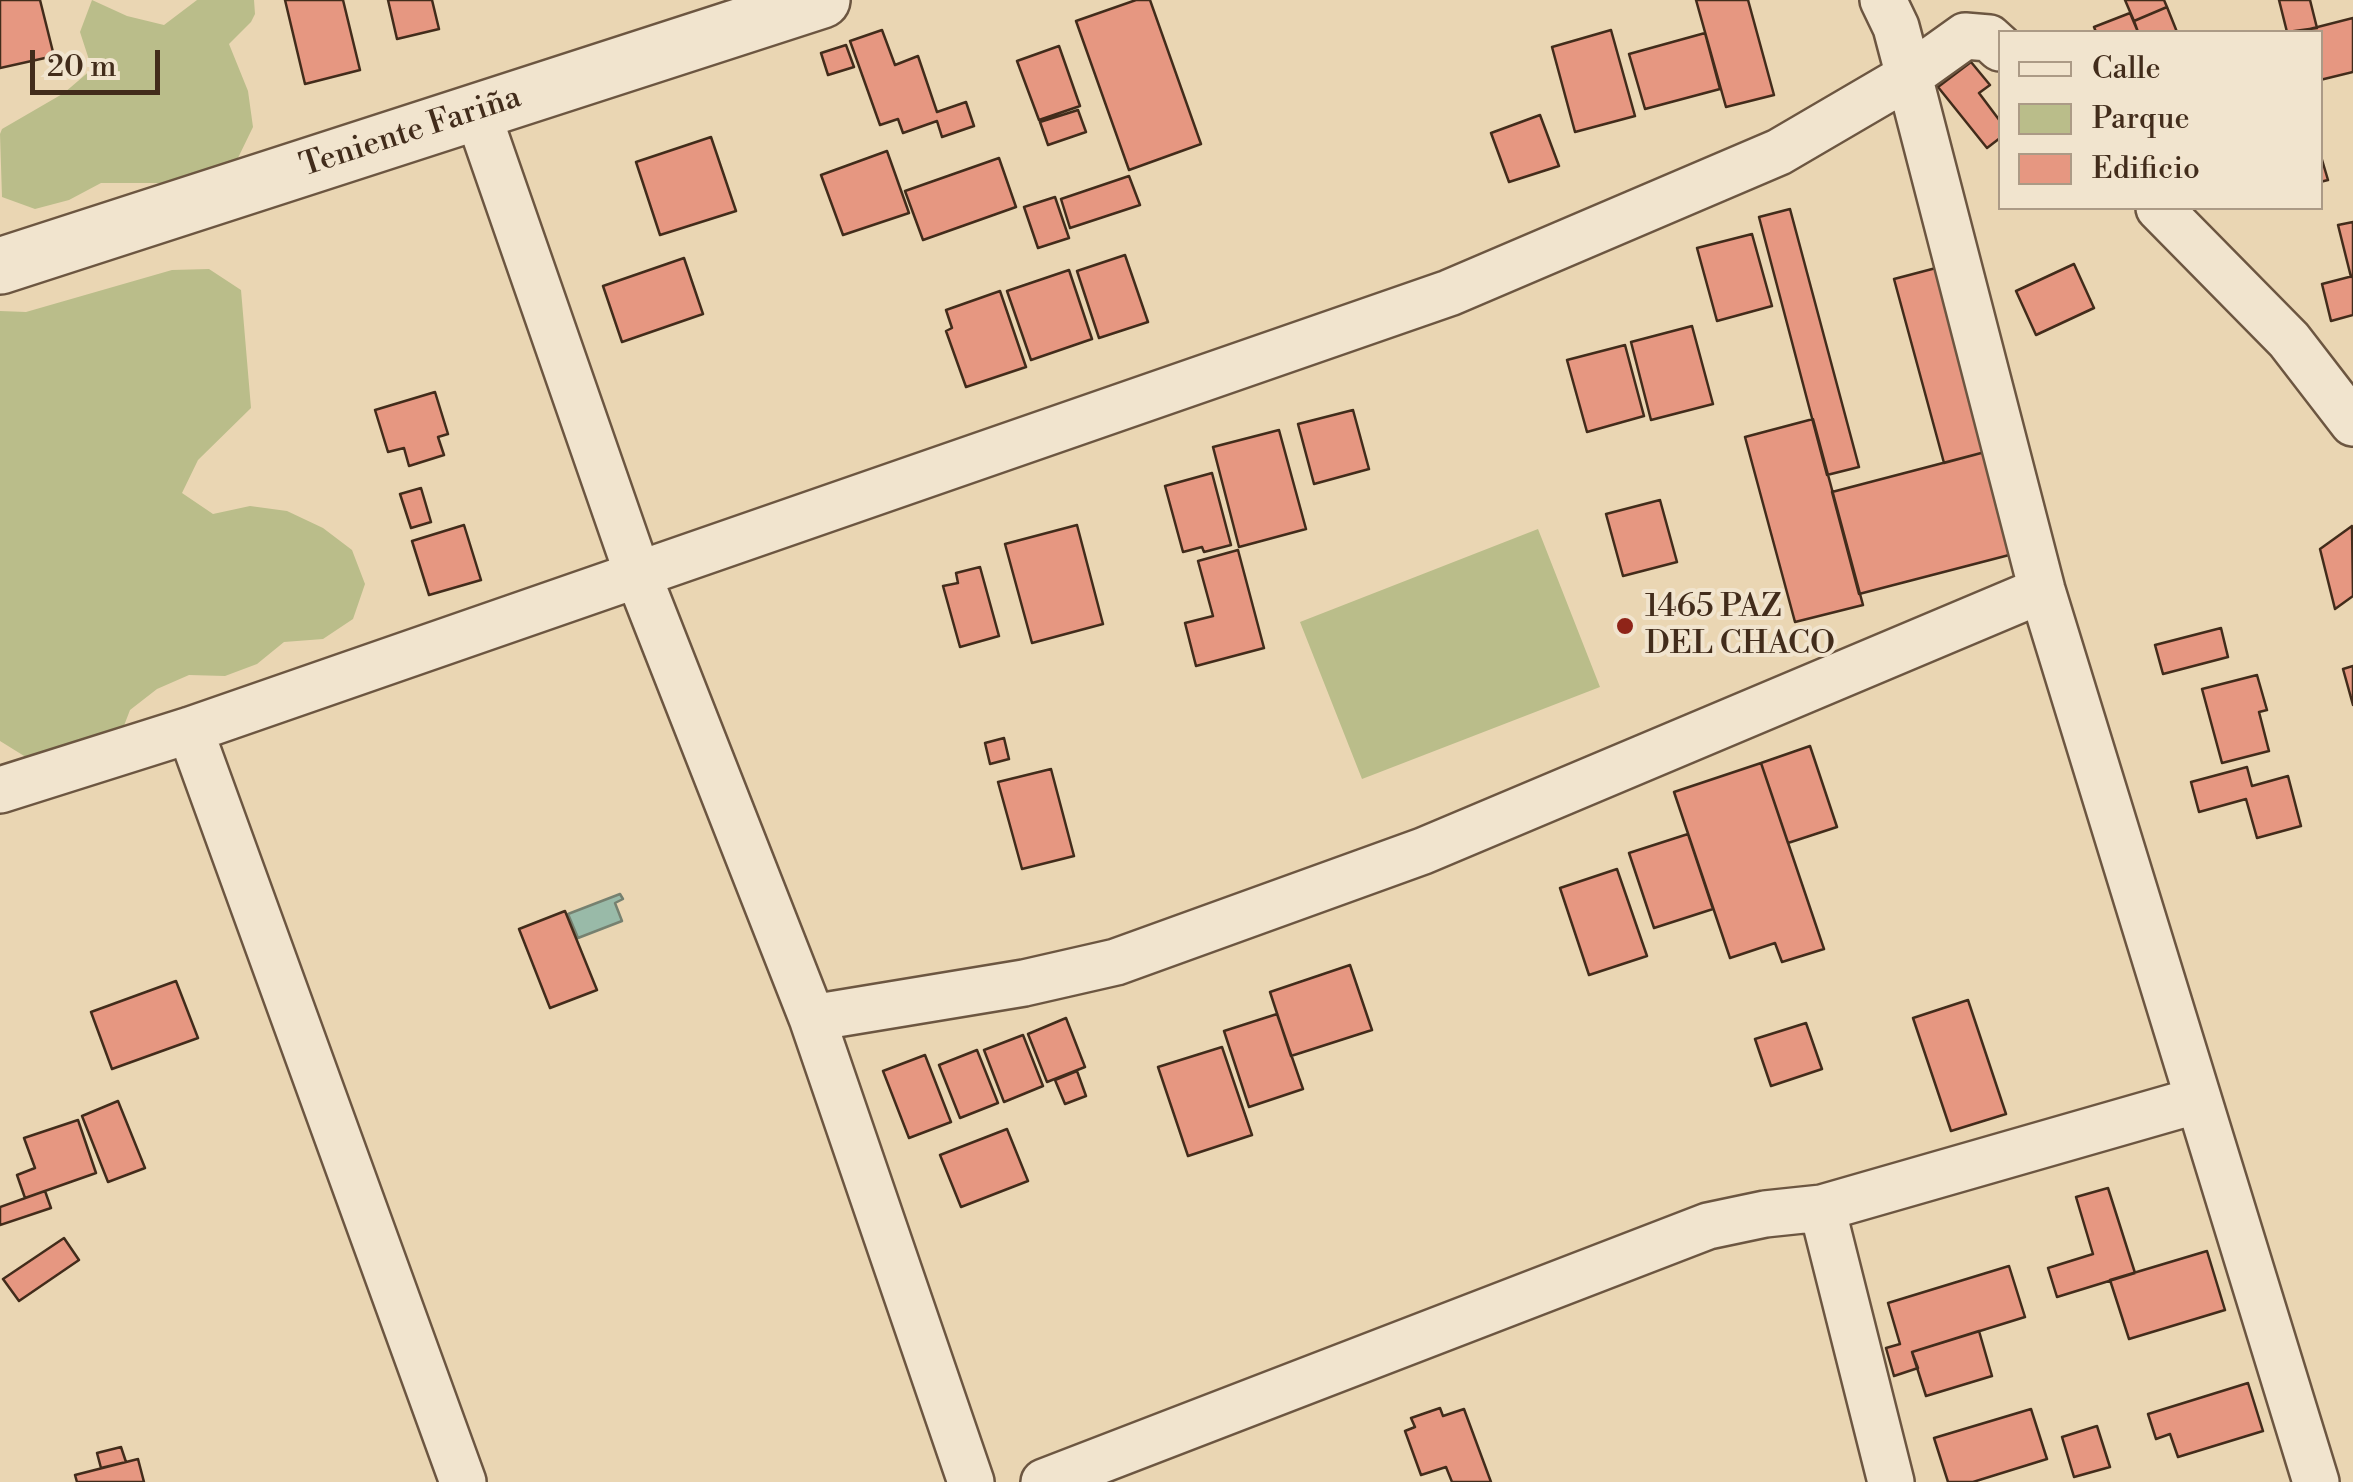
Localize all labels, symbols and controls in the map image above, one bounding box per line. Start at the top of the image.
scale bar [35,30,165,92]
legend [1998,30,2323,210]
text: 20 m [47,48,116,86]
text: Calle [2092,50,2161,88]
street label: Teniente Fariña [296,79,526,187]
text: Parque [2092,100,2190,138]
text: Edificio [2092,150,2200,188]
place label: 1465 PAZ DEL CHACO [1645,589,1835,664]
marker: 1465 PAZ DEL CHACO [1614,615,1636,637]

